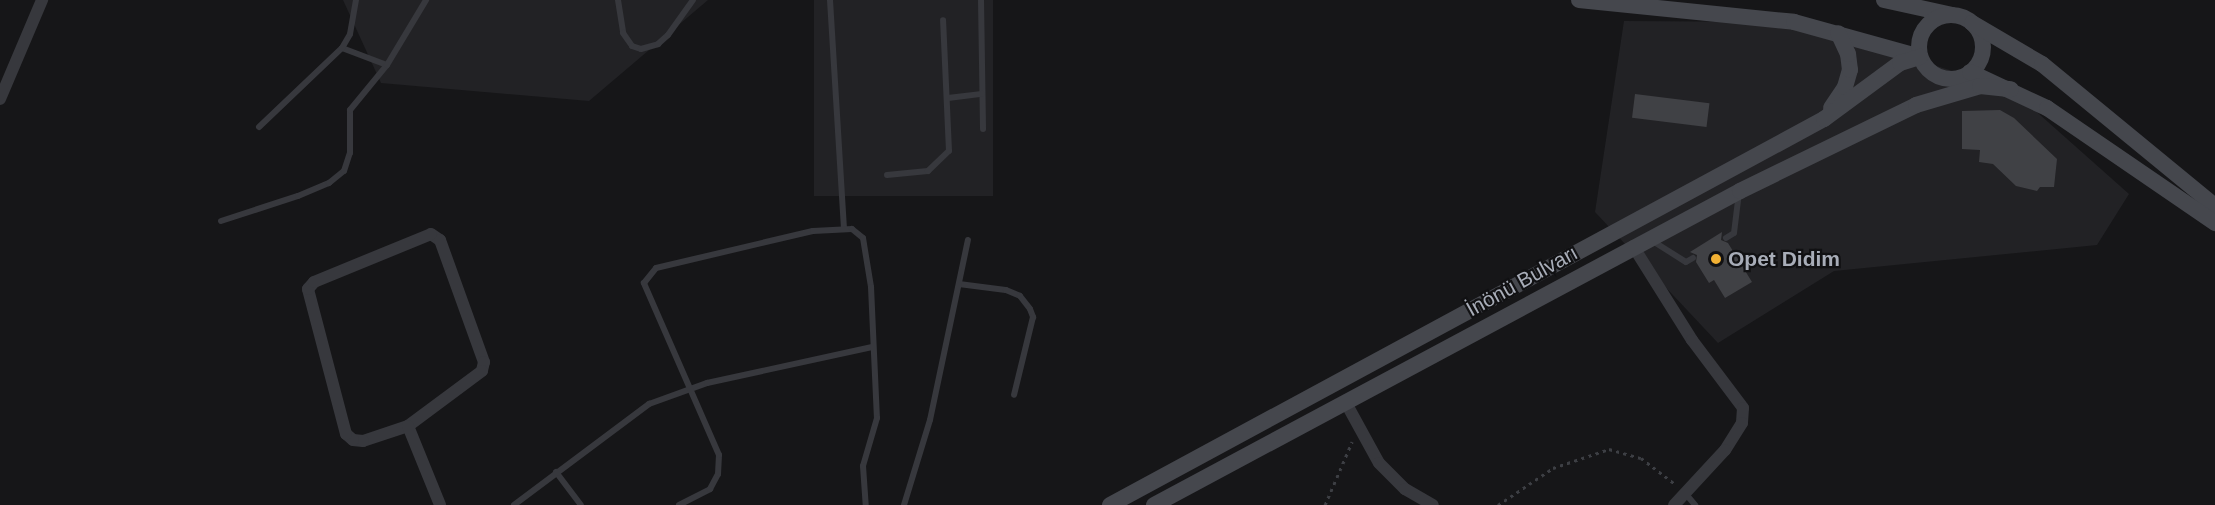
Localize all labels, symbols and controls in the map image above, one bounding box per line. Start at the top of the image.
street label: İnönü Bulvarı [1462,240,1582,322]
place label: Opet Didim [1728,246,1840,272]
marker: Opet Didim [1709,252,1723,266]

